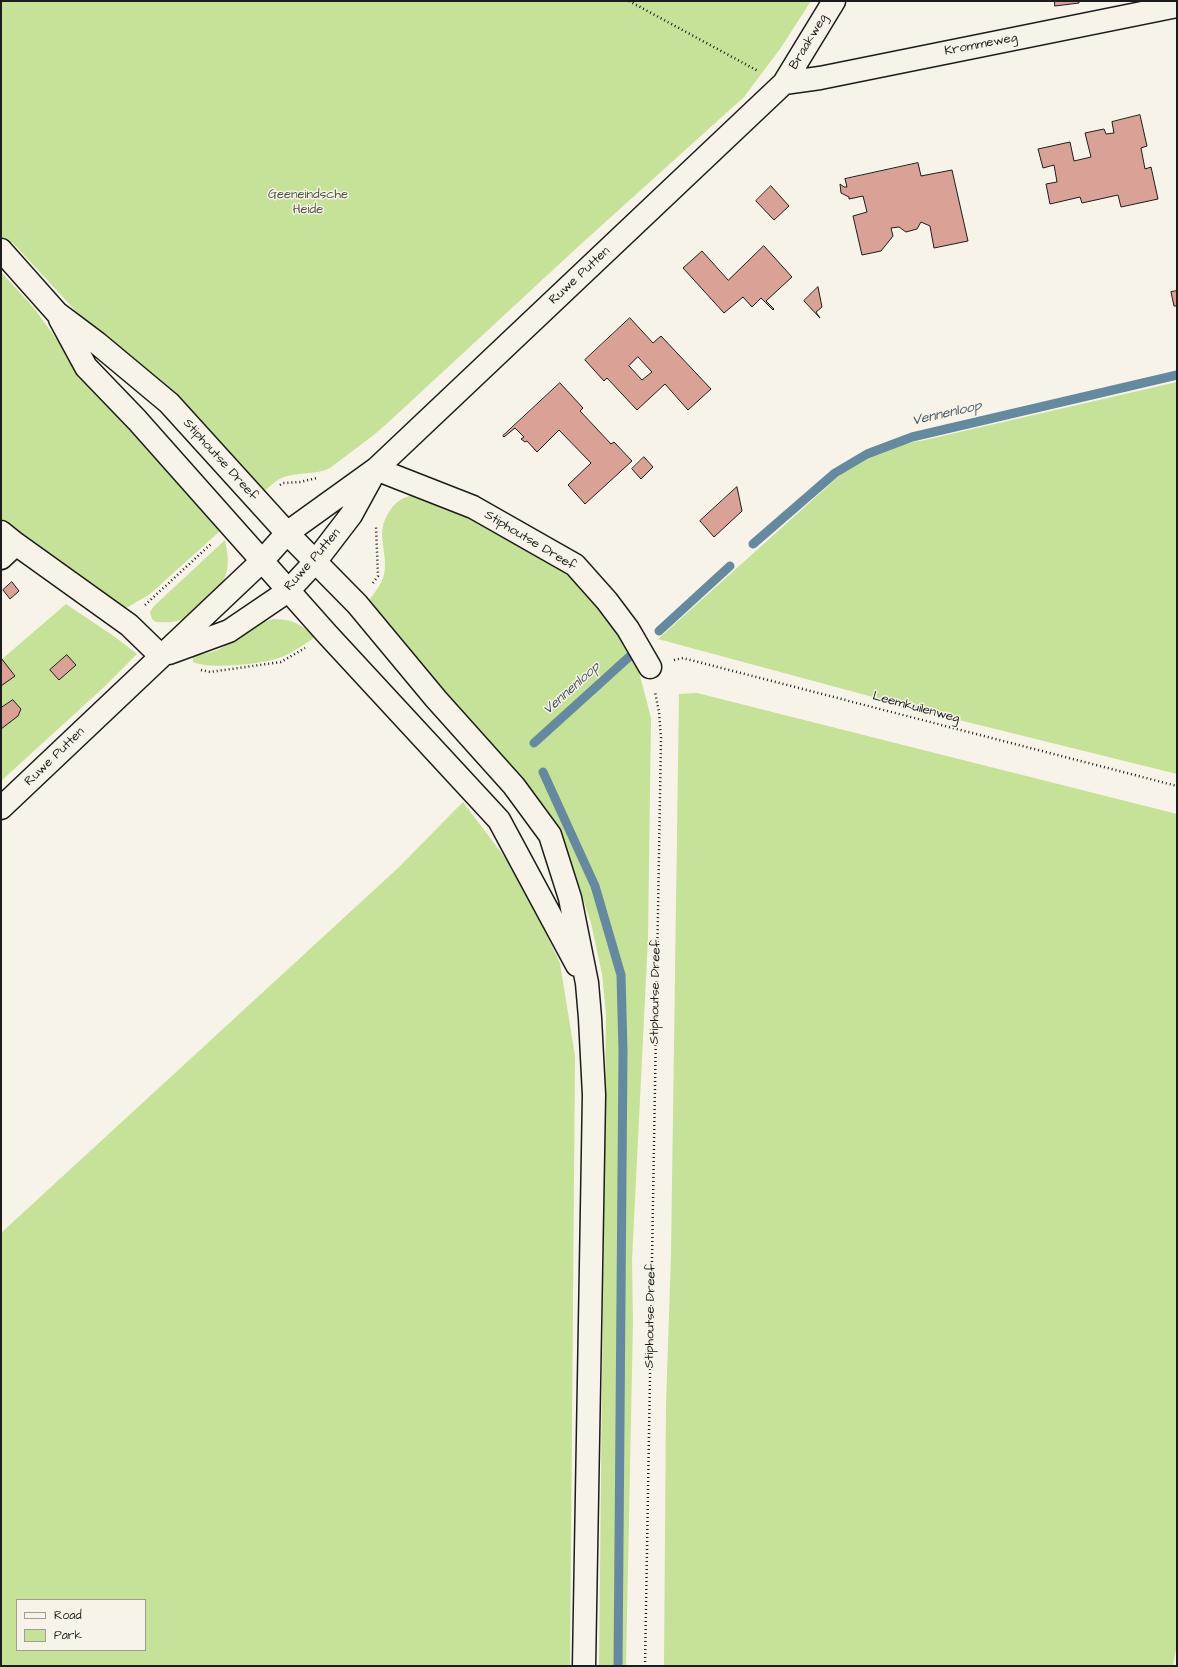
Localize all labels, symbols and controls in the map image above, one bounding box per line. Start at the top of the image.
street label: Braakweg [786,11,832,73]
street label: Krommeweg [943,30,1019,60]
park label: Geeneindsche Heide [268,187,348,218]
street label: Ruwe Putten [546,244,614,308]
water label: Vennenloop [911,398,983,430]
street label: Stiphoutse Dreef [179,416,261,504]
street label: Stiphoutse Dreef [481,507,579,575]
street label: Ruwe Putten [282,526,344,594]
water label: Vennenloop [540,659,604,719]
street label: Leemkuilenweg [871,689,961,727]
street label: Ruwe Putten [22,724,88,790]
street label: Stiphoutse Dreef [647,940,665,1044]
street label: Stiphoutse Dreef [642,1264,660,1368]
legend [16,1599,146,1651]
text: Road [54,1607,82,1624]
text: Park [54,1627,82,1644]

